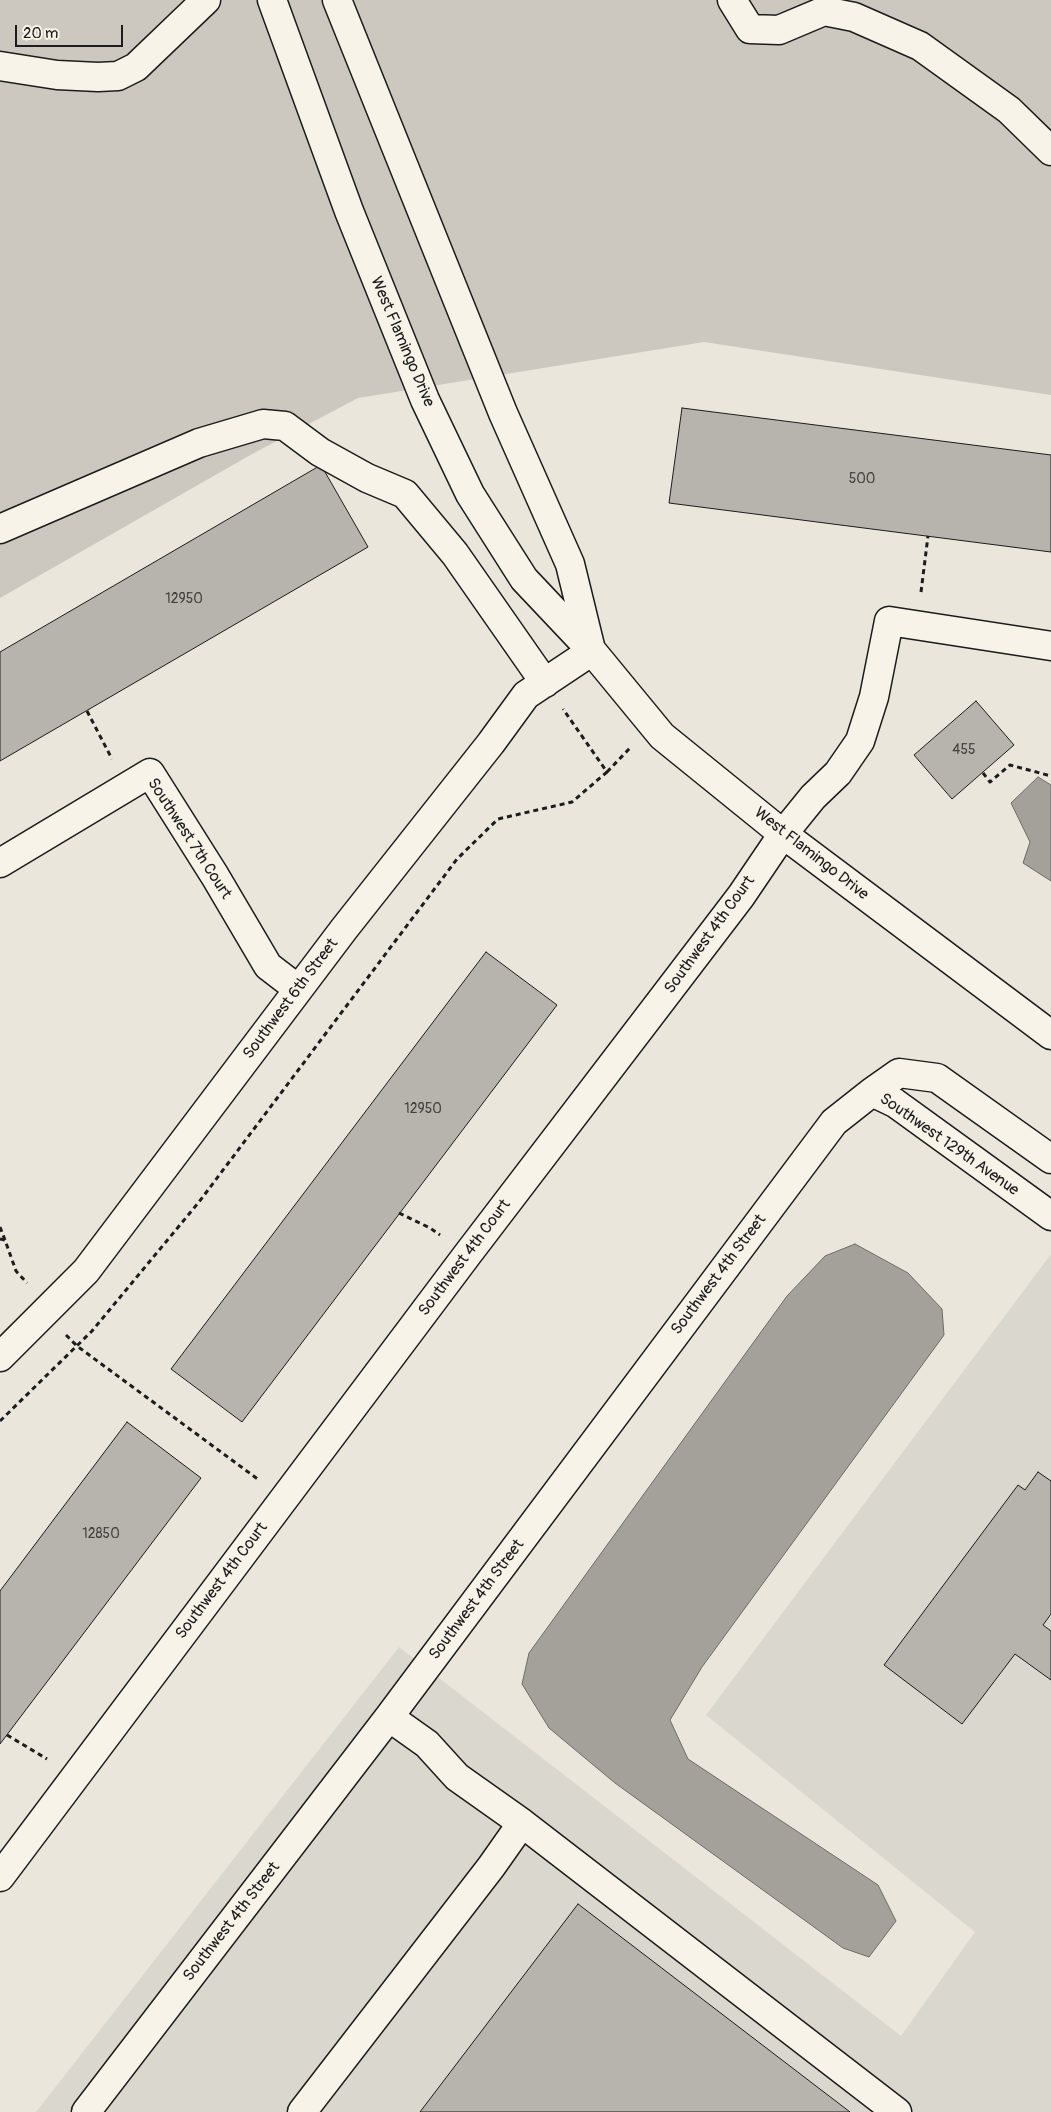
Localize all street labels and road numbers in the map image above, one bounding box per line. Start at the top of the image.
street label: West Flamingo Drive [366,274,438,410]
street label: Southwest 7th Court [143,775,235,903]
street label: West Flamingo Drive [750,803,872,905]
street label: Southwest 4th Court [661,872,759,998]
street label: Southwest 6th Street [239,935,343,1063]
street label: Southwest 129th Avenue [876,1090,1022,1200]
street label: Southwest 4th Court [415,1196,515,1320]
street label: Southwest 4th Street [667,1211,771,1339]
street label: Southwest 4th Court [172,1519,272,1643]
street label: Southwest 4th Street [425,1536,529,1664]
street label: Southwest 4th Street [180,1859,284,1985]

